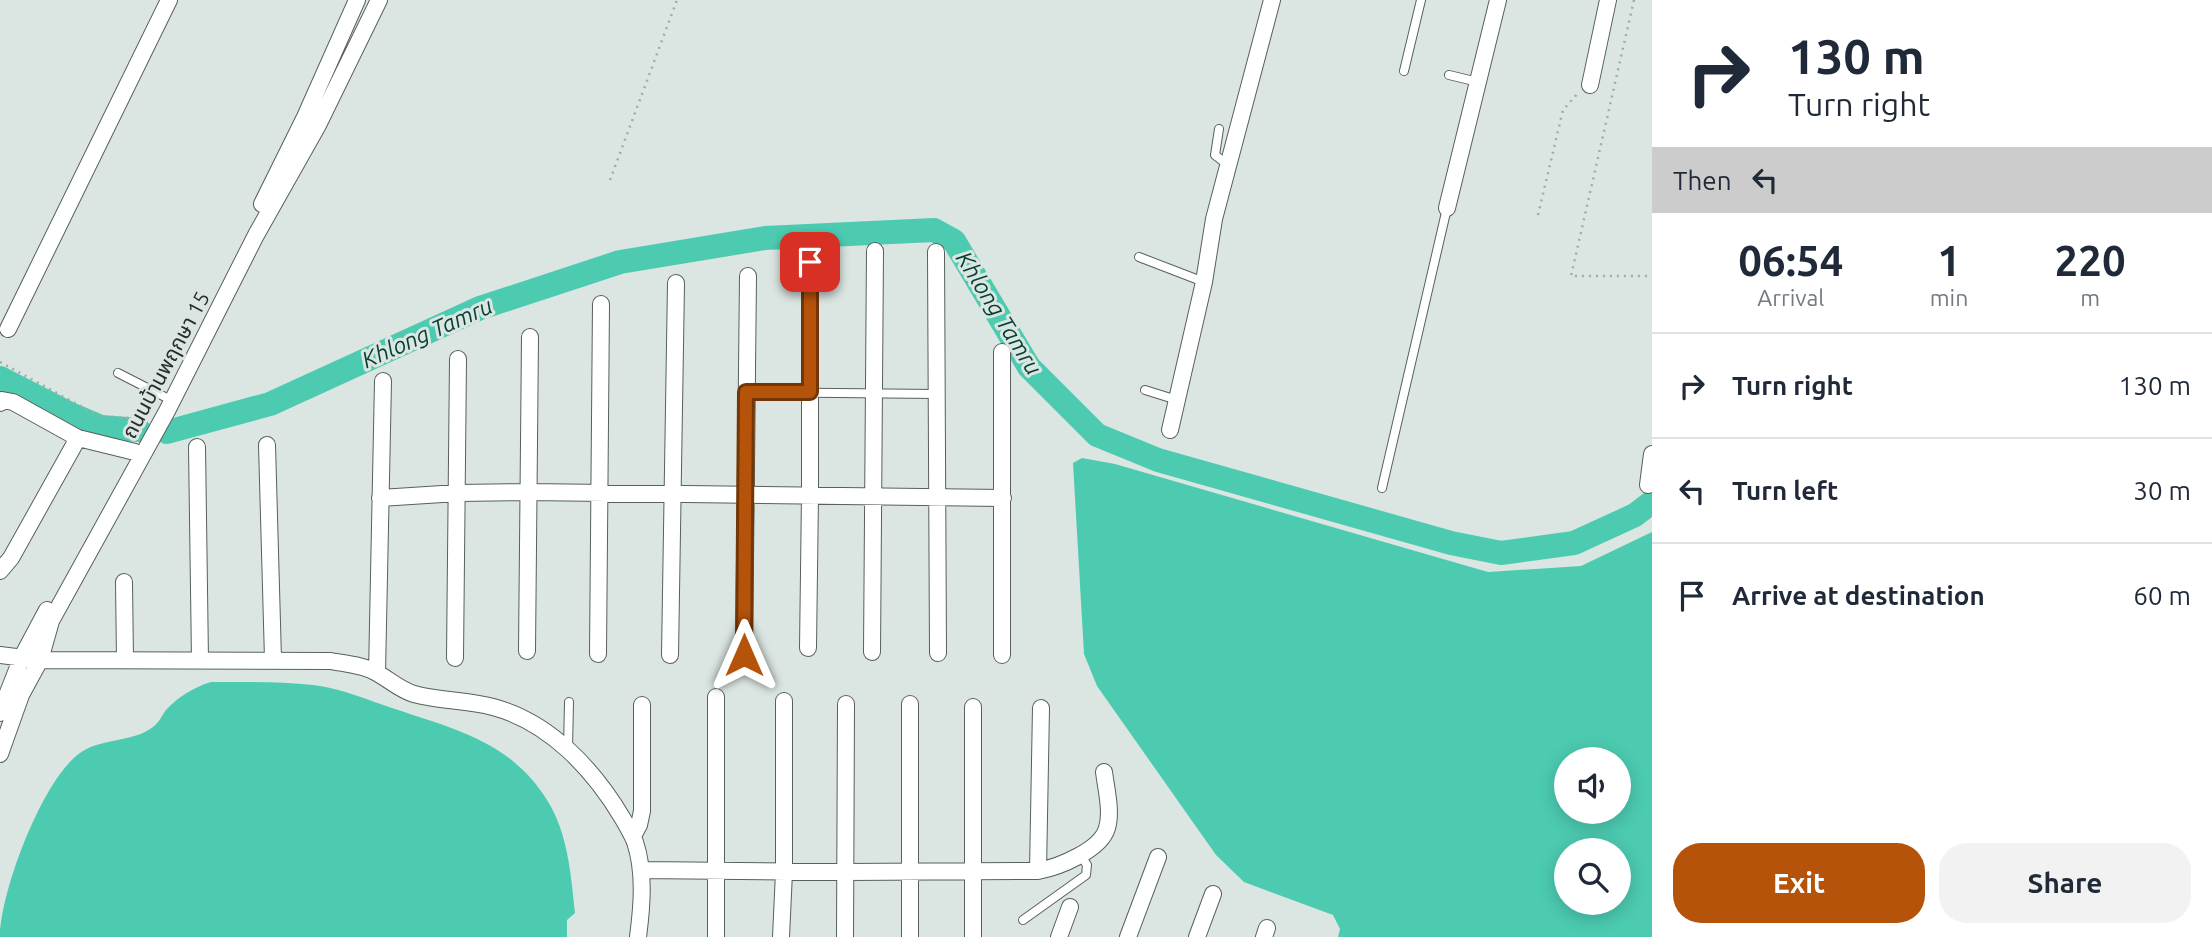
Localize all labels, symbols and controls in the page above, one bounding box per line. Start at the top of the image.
icon: right [1673,28,1764,119]
text: 130 m [1788,28,1925,83]
text: Turn right [1788,86,1930,122]
icon: left [1746,161,1784,199]
text: Then [1673,166,1732,195]
pin [780,232,840,292]
text: 06:54 [1738,237,1843,284]
text: 1 [1937,237,1961,284]
text: 220 [2055,237,2126,284]
icon: arrive [791,243,829,281]
water label: Khlong Tamru [952,247,1047,379]
text: Arrival [1757,285,1824,310]
text: min [1930,285,1968,310]
text: m [2080,285,2100,310]
street label: ถนนบ้านพฤกษา 15 [116,287,214,442]
water label: Khlong Tamru [358,293,496,372]
icon: right [1673,367,1711,405]
text: Turn right [1732,371,1853,400]
text: 130 m [2119,371,2191,400]
icon: left [1673,472,1711,510]
text: Turn left [1732,476,1838,505]
text: 30 m [2133,476,2191,505]
icon: arrive [1673,577,1711,615]
text: Arrive at destination [1732,581,1985,610]
text: 60 m [2133,581,2191,610]
position arrow [707,618,781,692]
map controls [1554,747,1631,915]
button: sound [1554,747,1631,824]
button: search [1554,838,1631,915]
button: Exit [1673,843,1925,923]
button: Share [1939,843,2191,923]

